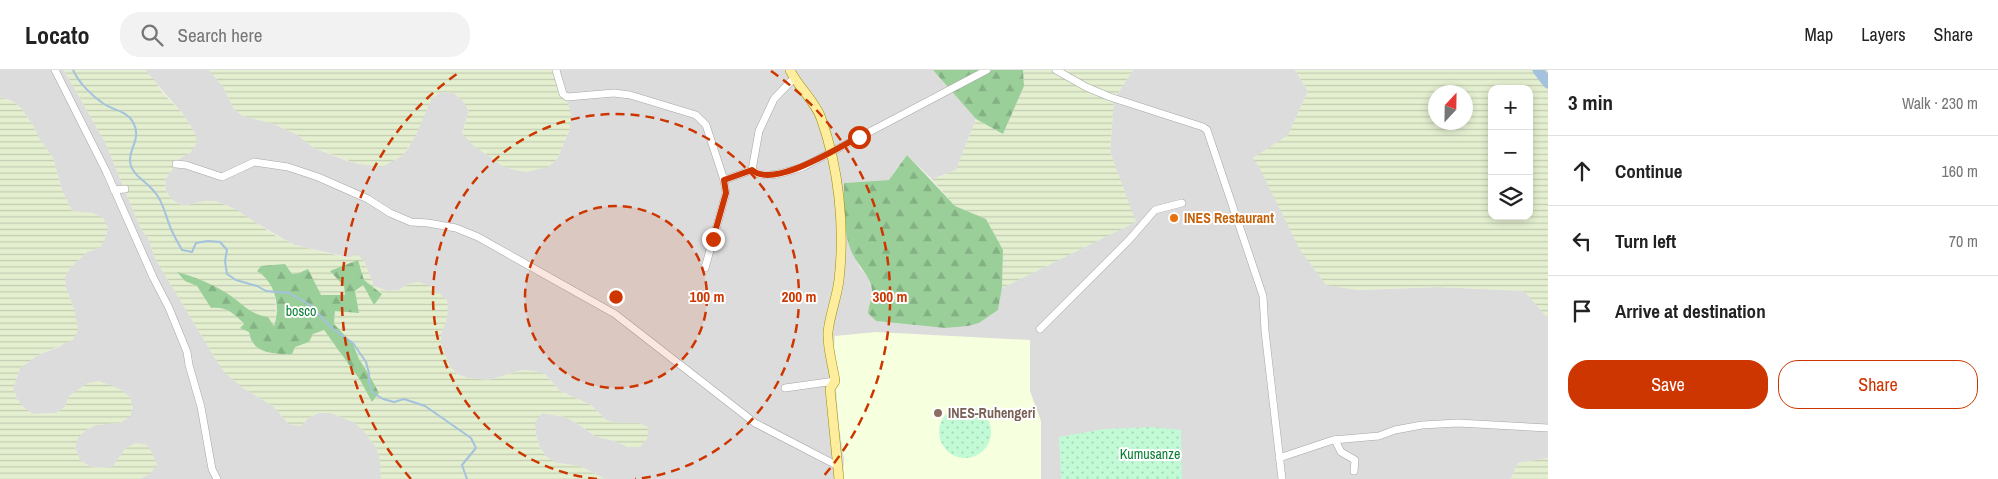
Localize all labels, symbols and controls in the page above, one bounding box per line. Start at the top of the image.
search box [120,12,470,57]
text: Locato [25,19,90,51]
icon: search [138,21,166,49]
text: Search here [178,22,262,48]
text: Map [1805,22,1833,47]
text: Layers [1861,22,1906,47]
text: Share [1934,22,1973,47]
north arrow [1428,85,1473,130]
map controls [1488,85,1533,220]
button: + [1488,85,1533,130]
text: 3 min [1568,88,1613,117]
text: Walk · 230 m [1902,92,1978,114]
route start [848,126,871,149]
button: − [1488,130,1533,175]
icon: ahead [1568,157,1596,185]
text: Continue [1615,158,1683,184]
text: 160 m [1942,160,1978,182]
button: layers [1488,175,1533,220]
place label: INES Restaurant [1184,209,1274,227]
marker: INES Restaurant [1168,212,1180,224]
icon: left [1568,227,1596,255]
route end [702,228,725,251]
text: Turn left [1615,228,1676,254]
text: 70 m [1949,230,1978,252]
text: 100 m [690,286,724,307]
text: 200 m [782,286,816,307]
text: 300 m [873,286,907,307]
centre of rings [607,288,625,306]
icon: arrive [1568,297,1596,325]
text: Arrive at destination [1615,298,1766,324]
park label: bosco [286,302,316,320]
button: Save [1568,360,1768,409]
button: Share [1778,360,1978,409]
place label: INES-Ruhengeri [948,404,1035,422]
marker: INES-Ruhengeri [932,407,944,419]
park label: Kumusanze [1120,445,1180,463]

